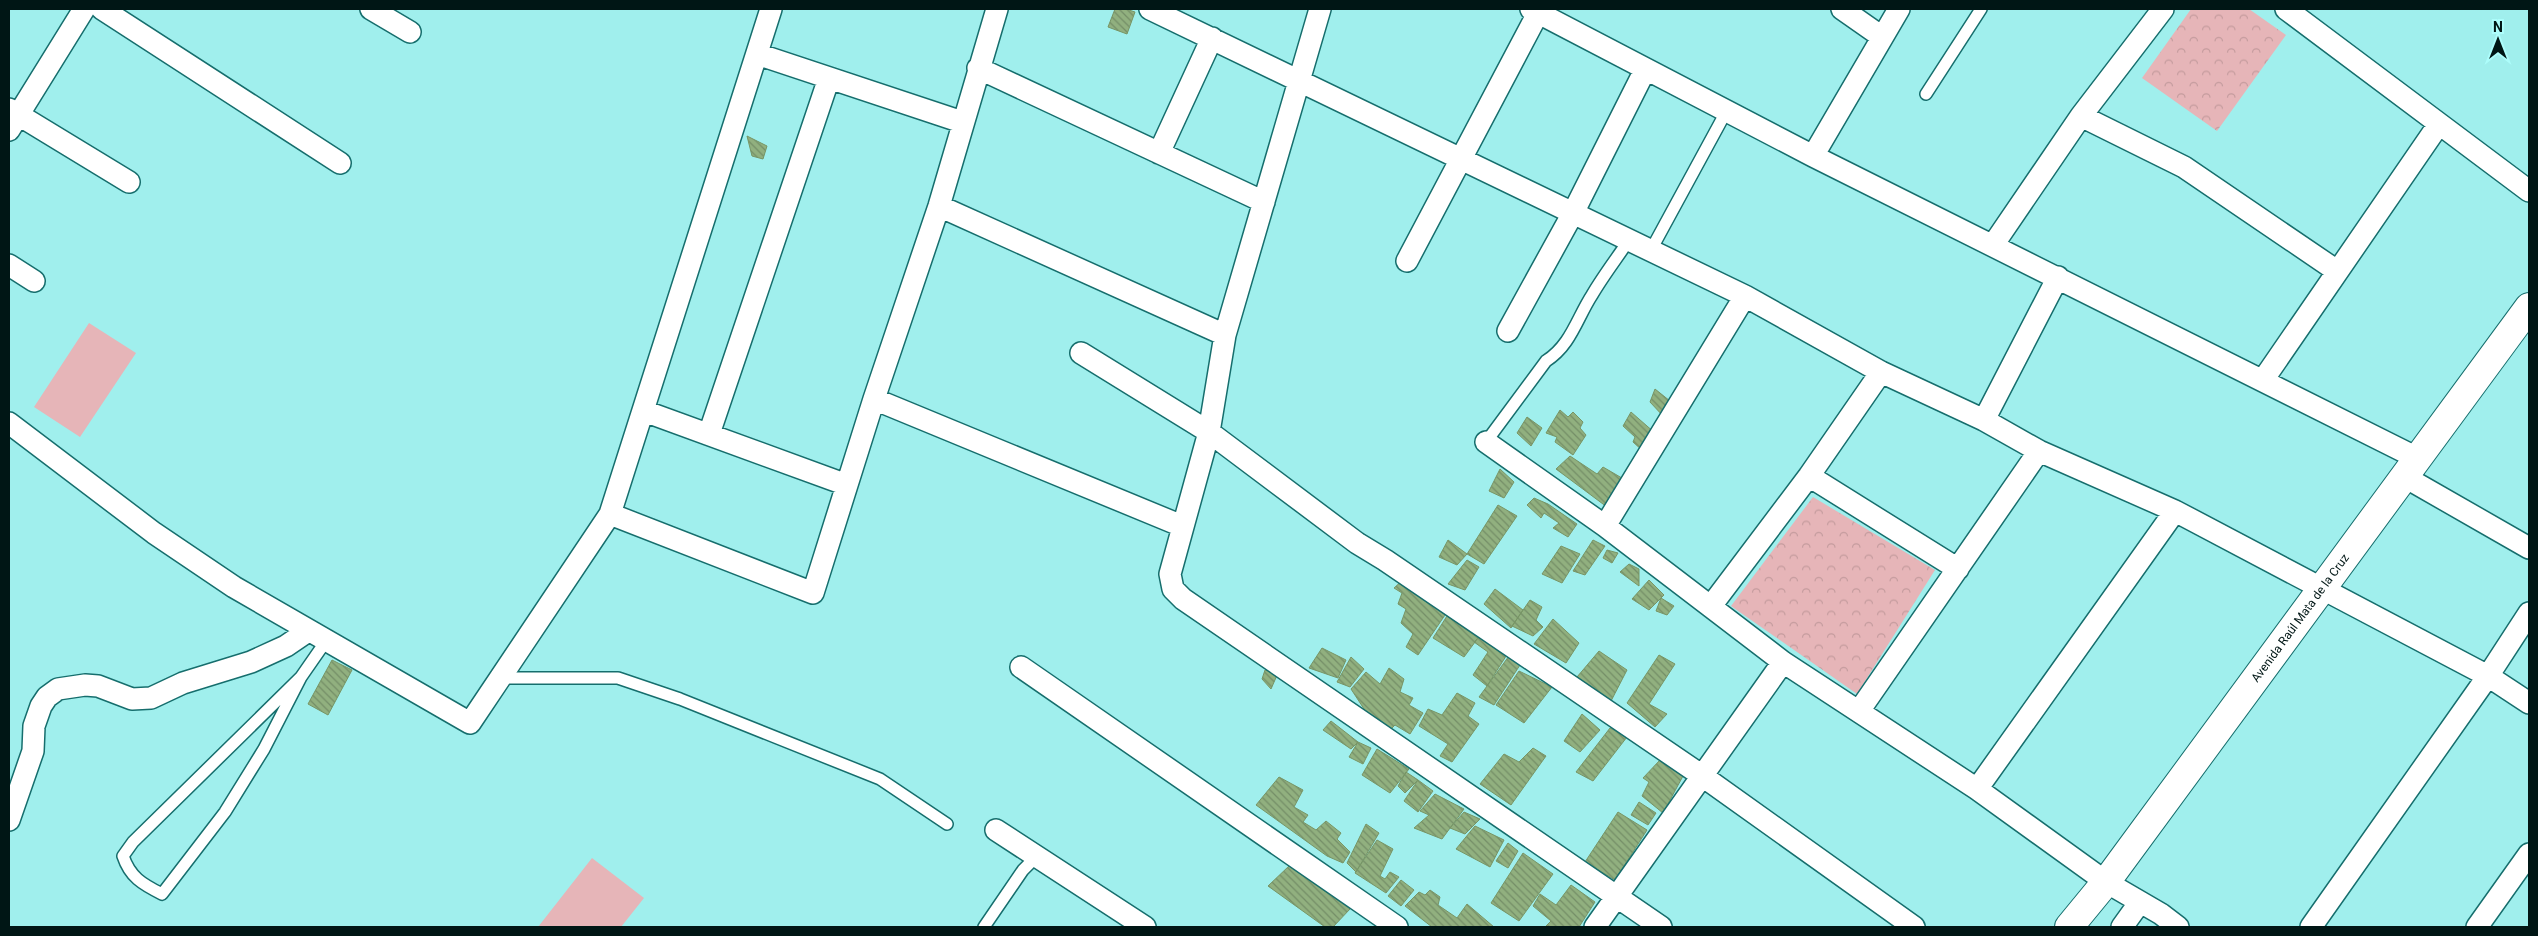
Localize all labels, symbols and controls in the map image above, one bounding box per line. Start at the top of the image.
north arrow [2473,15,2523,65]
text: N [2493,19,2503,35]
street label: Avenida Raúl Mata de la Cruz [2248,551,2352,685]

